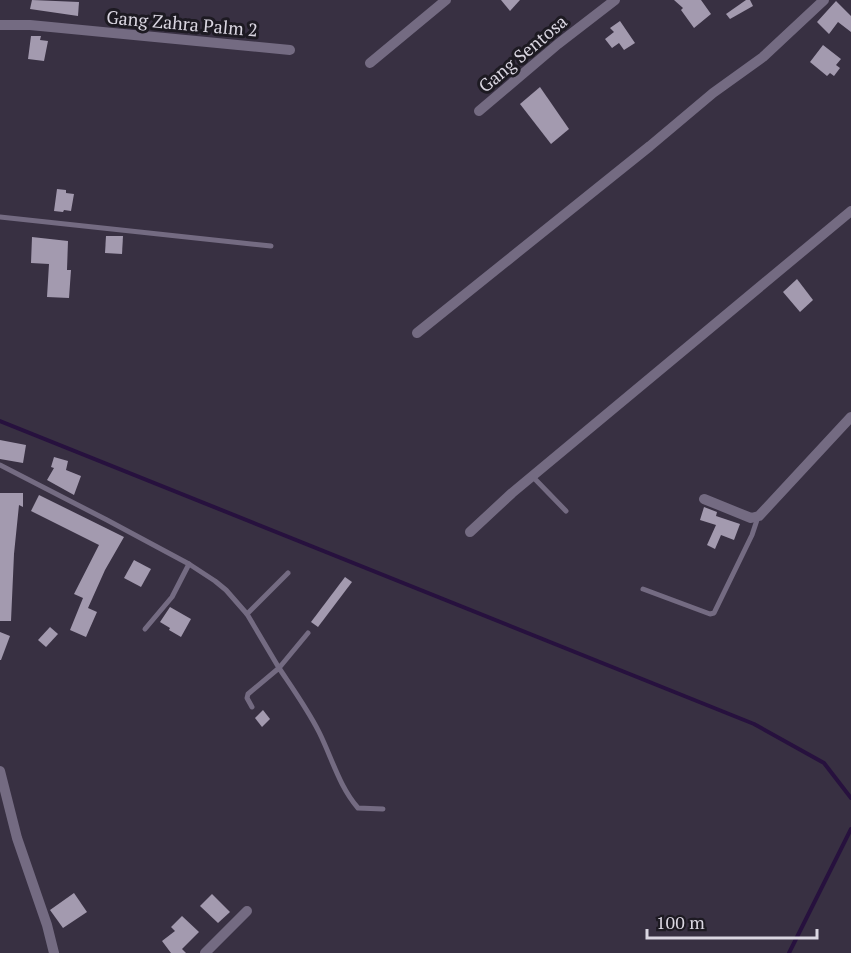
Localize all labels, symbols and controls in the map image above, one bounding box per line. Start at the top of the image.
street label: Gang Zahra Palm 2 [105,4,259,42]
street label: Gang Sentosa [473,9,572,97]
scale bar [647,902,816,940]
text: 100 m [656,910,705,934]

